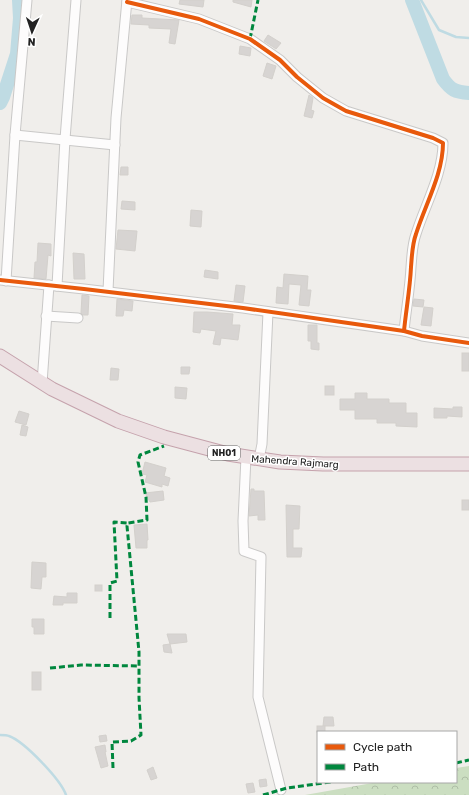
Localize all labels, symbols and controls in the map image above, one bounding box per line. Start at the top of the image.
north arrow [12,12,52,52]
text: N [27,35,36,48]
road number: NH01 [208,446,240,460]
street label: Mahendra Rajmarg [251,453,339,471]
legend [317,731,457,783]
text: Cycle path [353,740,412,754]
text: Path [353,760,379,774]

